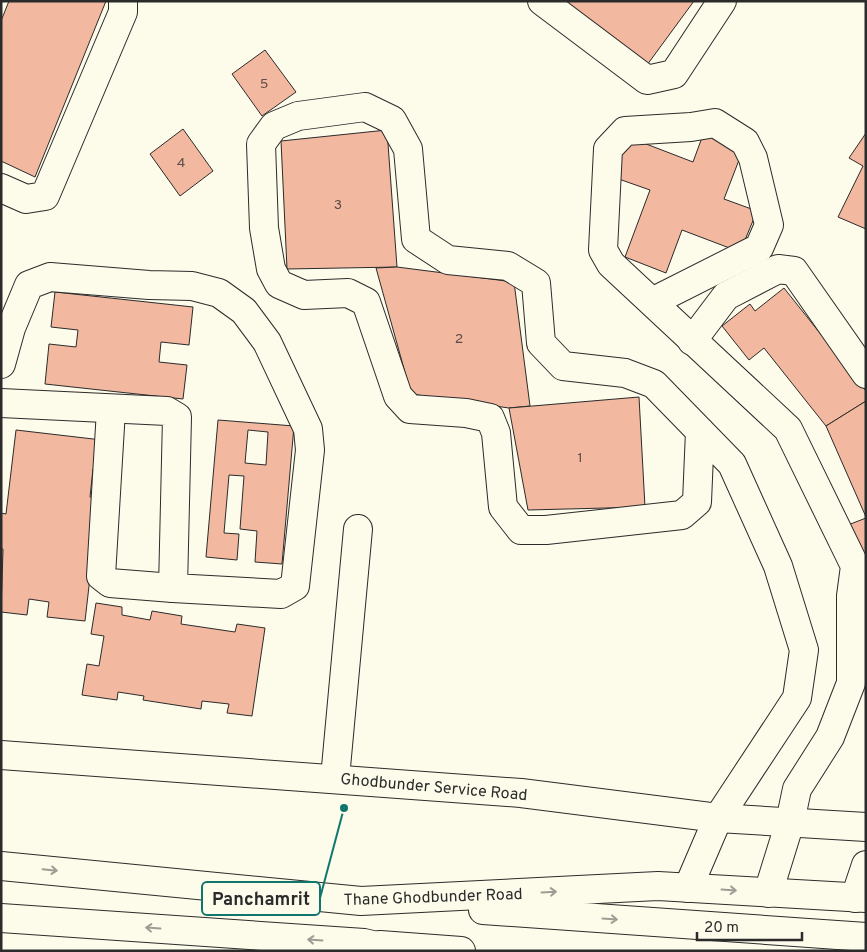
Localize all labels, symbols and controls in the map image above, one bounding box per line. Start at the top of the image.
house number: 5 [260,76,268,93]
house number: 4 [177,155,185,172]
house number: 3 [334,197,342,214]
house number: 2 [455,331,463,348]
house number: 1 [577,450,583,467]
street label: Ghodbunder Service Road [339,770,528,806]
one-way arrow [41,866,57,875]
callout: Panchamrit [202,882,320,915]
street label: Thane Ghodbunder Road [343,885,523,911]
one-way arrow [721,886,737,895]
one-way arrow [541,887,557,896]
text: Panchamrit [212,889,310,912]
scale bar [697,910,802,942]
one-way arrow [602,914,618,923]
text: 20 m [704,919,739,938]
one-way arrow [146,924,162,933]
one-way arrow [308,935,324,945]

